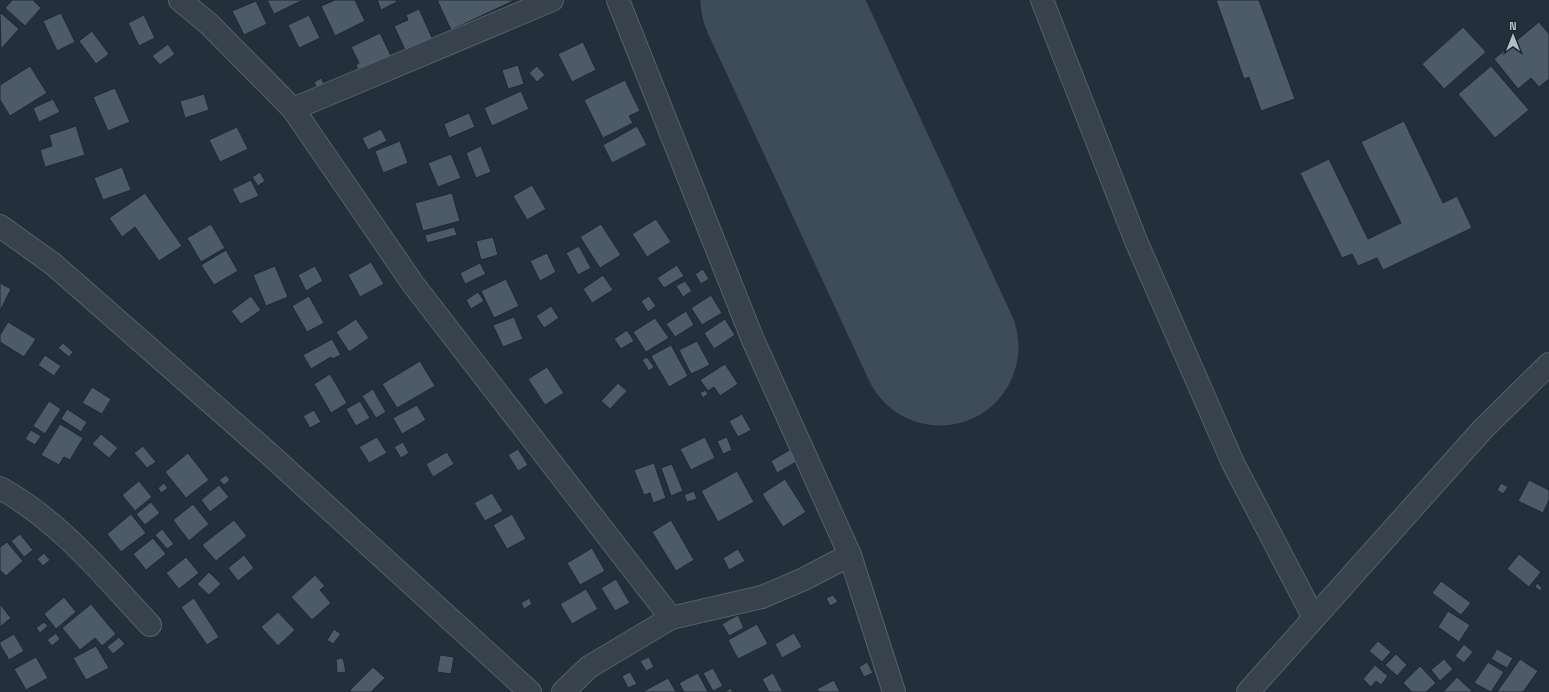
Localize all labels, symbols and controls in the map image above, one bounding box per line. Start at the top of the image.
north arrow [1493,16,1533,56]
text: N [1509,19,1517,33]

